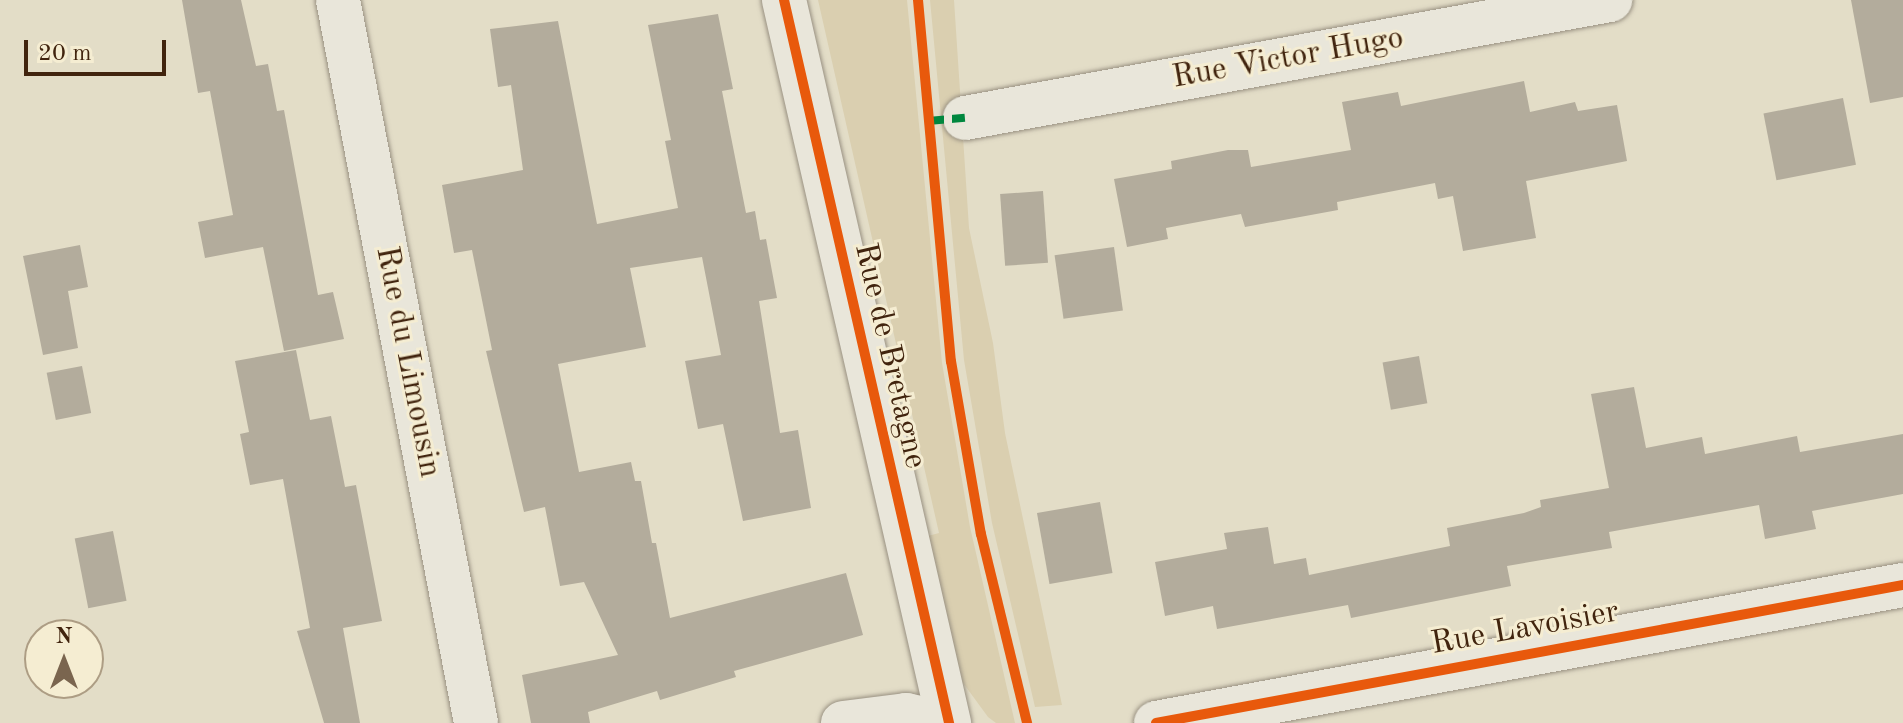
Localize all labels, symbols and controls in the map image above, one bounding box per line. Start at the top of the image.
street label: Rue Victor Hugo [1169,20,1407,98]
scale bar [28,24,170,74]
text: 20 m [38,42,92,66]
street label: Rue de Bretagne [844,239,934,473]
street label: Rue du Limousin [366,243,448,481]
street label: Rue Lavoisier [1428,594,1622,664]
north arrow [24,619,104,699]
text: N [56,626,72,648]

